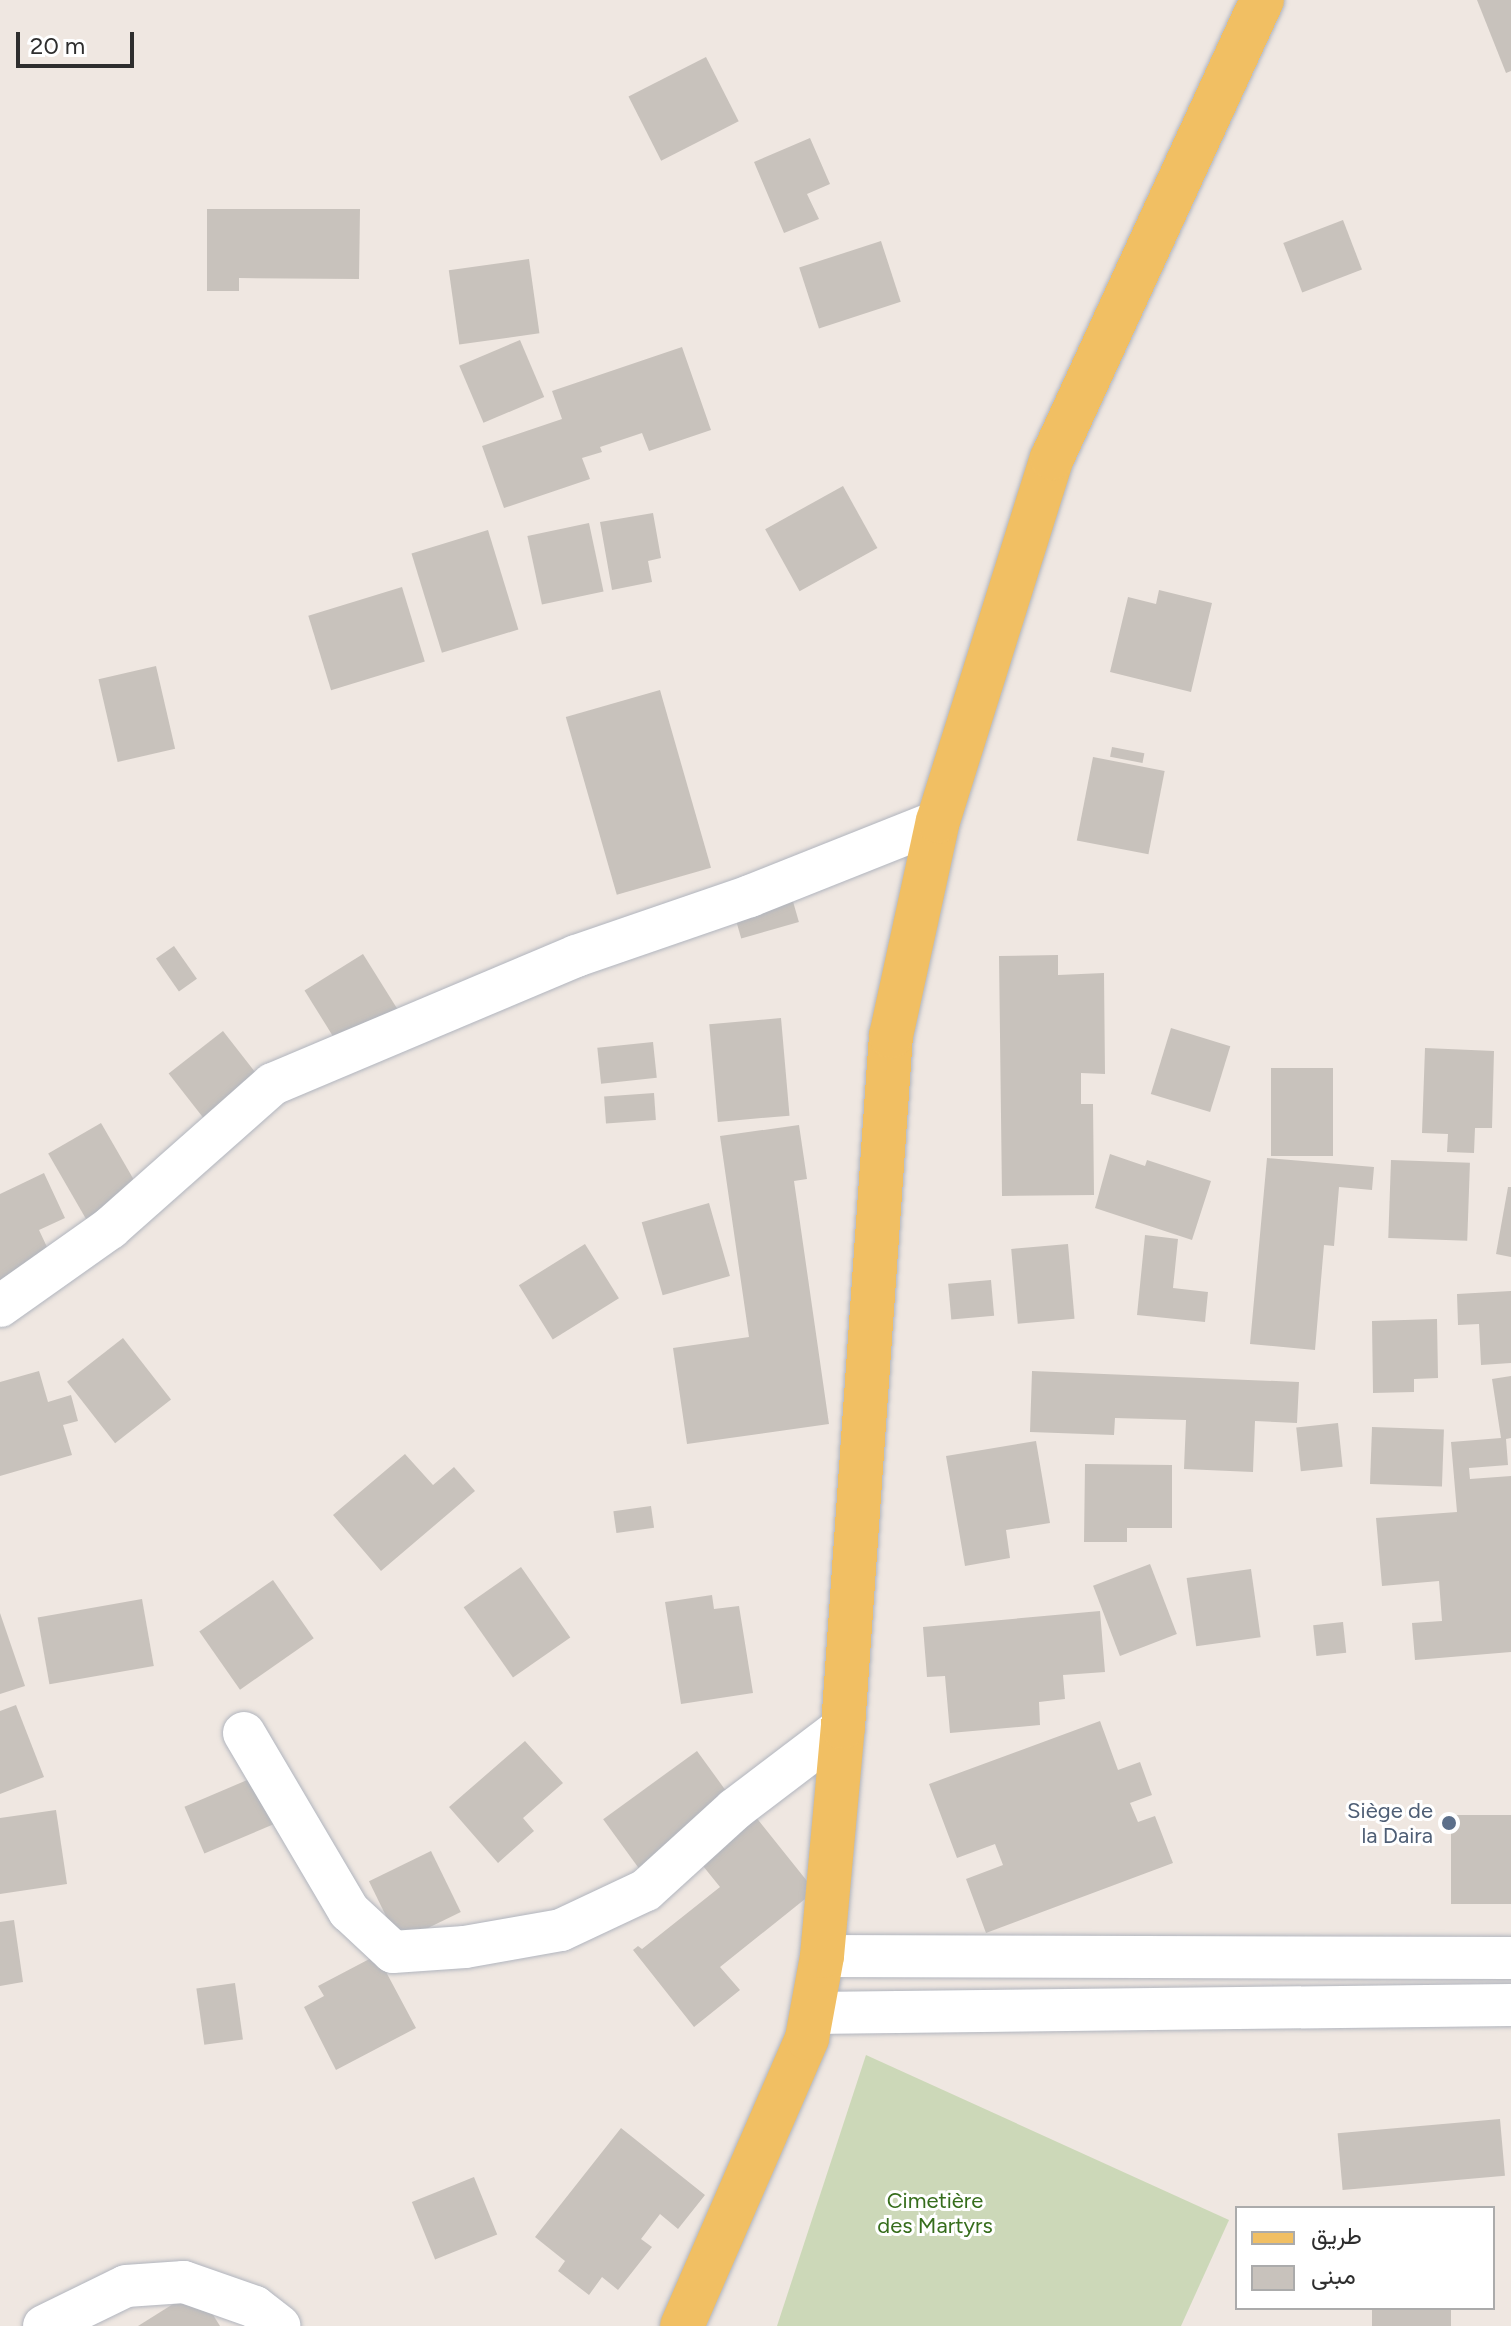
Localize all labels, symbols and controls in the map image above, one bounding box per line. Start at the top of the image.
scale bar [20,16,138,66]
text: 20 m [30,31,85,60]
place label: Siège de la Daira [1347,1797,1433,1848]
marker: Siège de la Daira [1440,1814,1458,1832]
park label: Cimetière des Martyrs [877,2187,993,2238]
legend [1235,2206,1495,2310]
text: طريق [1311,2221,1362,2250]
text: مبنى [1311,2261,1356,2290]

